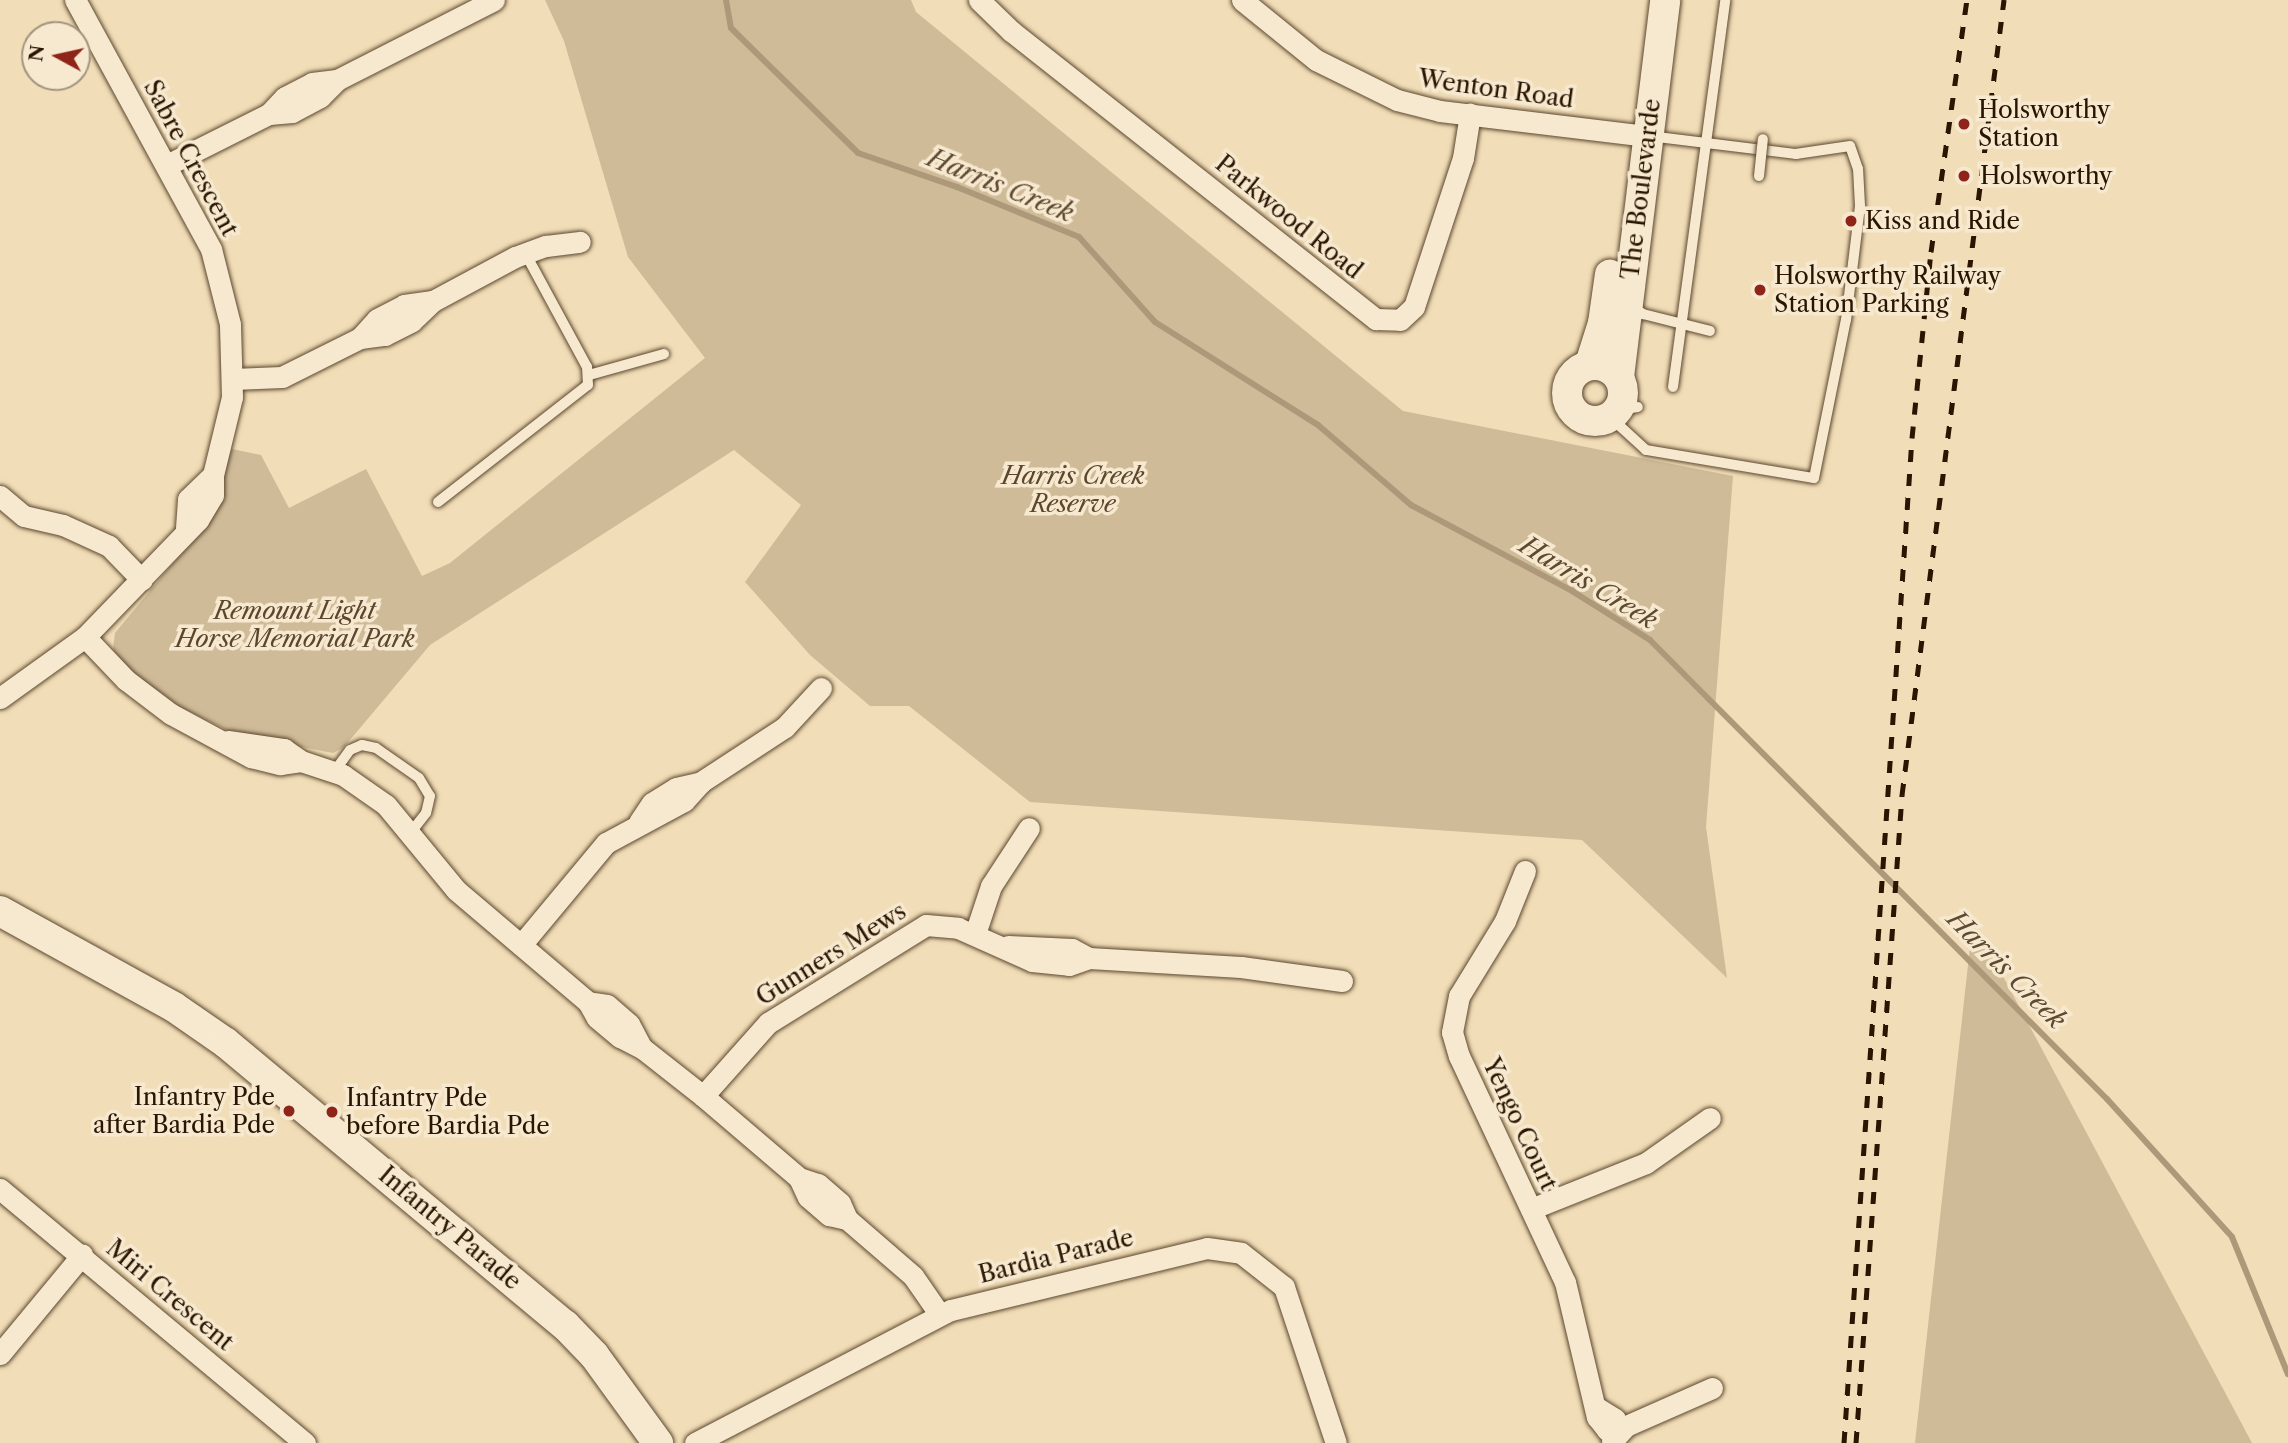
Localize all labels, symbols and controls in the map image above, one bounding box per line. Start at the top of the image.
north arrow [21,21,91,91]
text: N [24,44,49,63]
street label: Wenton Road [1416,64,1576,114]
street label: Sabre Crescent [138,75,244,241]
place label: Holsworthy Station [1978,96,2110,152]
street label: The Boulevarde [1616,97,1666,281]
marker: Holsworthy Station [1956,116,1972,132]
water label: Harris Creek [922,142,1078,230]
street label: Parkwood Road [1210,149,1368,285]
place label: Holsworthy [1980,162,2112,190]
marker: Holsworthy [1954,166,1974,186]
place label: Kiss and Ride [1865,207,2020,235]
marker: Kiss and Ride [1843,213,1859,229]
place label: Holsworthy Railway Station Parking [1774,262,2002,318]
marker: Holsworthy Railway Station Parking [1752,282,1768,298]
park label: Harris Creek Reserve [1001,462,1145,518]
water label: Harris Creek [1514,530,1662,636]
park label: Remount Light Horse Memorial Park [175,597,415,653]
street label: Gunners Mews [751,896,911,1012]
water label: Harris Creek [1940,904,2072,1036]
street label: Yengo Court [1477,1053,1563,1195]
place label: Infantry Pde after Bardia Pde [92,1083,275,1139]
place label: Infantry Pde before Bardia Pde [346,1084,550,1140]
marker: Infantry Pde after Bardia Pde [281,1103,297,1119]
marker: Infantry Pde before Bardia Pde [324,1104,340,1120]
street label: Infantry Parade [373,1160,527,1296]
street label: Bardia Parade [975,1223,1137,1289]
street label: Miri Crescent [101,1233,239,1357]

